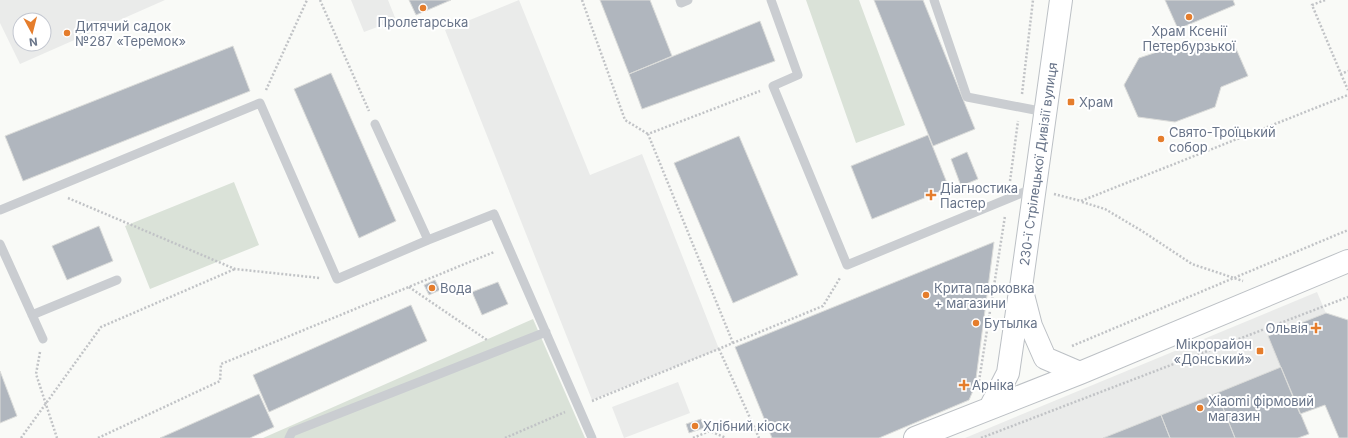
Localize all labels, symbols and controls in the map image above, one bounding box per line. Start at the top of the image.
marker: Пролетарська [418,3,428,13]
north arrow [12,12,52,52]
marker: Храм Ксенії Петербурзької [1184,12,1194,22]
place label: Пролетарська [378,14,468,30]
place label: Дитячий садок №287 «Теремок» [75,18,186,49]
place label: Храм Ксенії Петербурзької [1143,23,1236,54]
marker: Дитячий садок №287 «Теремок» [62,28,72,38]
text: N [28,34,38,49]
street label: 230-ї Стрілецької Дивізії вулиця [1016,61,1060,267]
place label: Храм [1079,94,1113,110]
marker: Храм [1066,97,1076,107]
place label: Свято-Троїцький собор [1169,124,1276,155]
marker: Свято-Троїцький собор [1156,134,1166,144]
place label: Діагностика Пастер [940,180,1018,211]
marker: Діагностика Пастер [925,189,937,201]
place label: Вода [440,280,472,296]
place label: Крита парковка + магазини [934,280,1035,311]
marker: Вода [427,283,437,293]
marker: Крита парковка + магазини [921,290,931,300]
place label: Бутылка [984,315,1038,331]
marker: Бутылка [971,318,981,328]
place label: Ольвія [1266,320,1308,336]
marker: Ольвія [1311,323,1321,333]
place label: Мікрорайон «Донський» [1174,336,1252,367]
marker: Мікрорайон «Донський» [1255,346,1265,356]
place label: Арніка [972,377,1014,393]
marker: Арніка [959,380,969,390]
place label: Xiaomi фірмовий магазин [1208,393,1314,424]
marker: Xiaomi фірмовий магазин [1195,403,1205,413]
place label: Хлібний кіоск [703,418,789,434]
marker: Хлібний кіоск [690,421,700,431]

